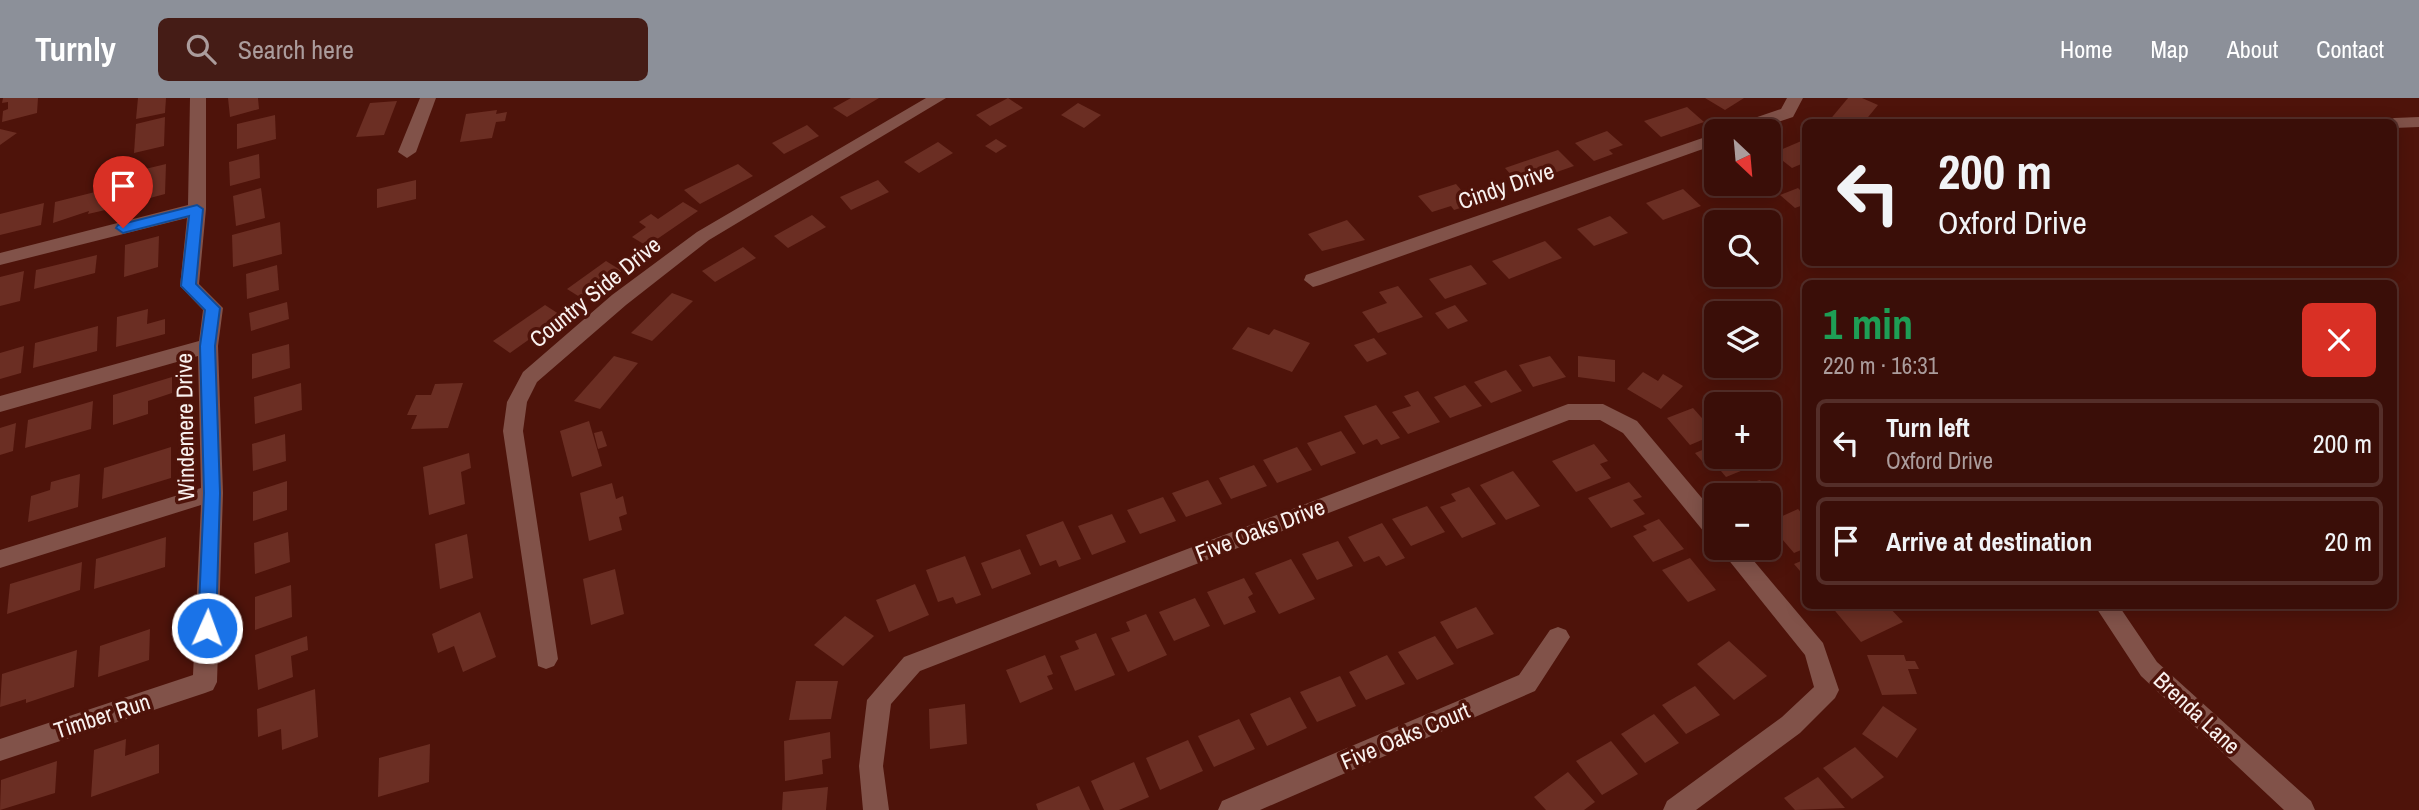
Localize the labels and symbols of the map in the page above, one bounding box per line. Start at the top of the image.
north arrow [1704,119,1782,196]
street label: Cindy Drive [1454,155,1558,216]
pin [93,156,153,228]
street label: Country Side Drive [523,229,667,354]
street label: Windemere Drive [168,353,201,501]
street label: Five Oaks Drive [1191,491,1329,568]
position arrow [170,591,244,665]
street label: Brenda Lane [2147,664,2247,761]
street label: Timber Run [50,685,154,746]
street label: Five Oaks Court [1336,694,1474,777]

